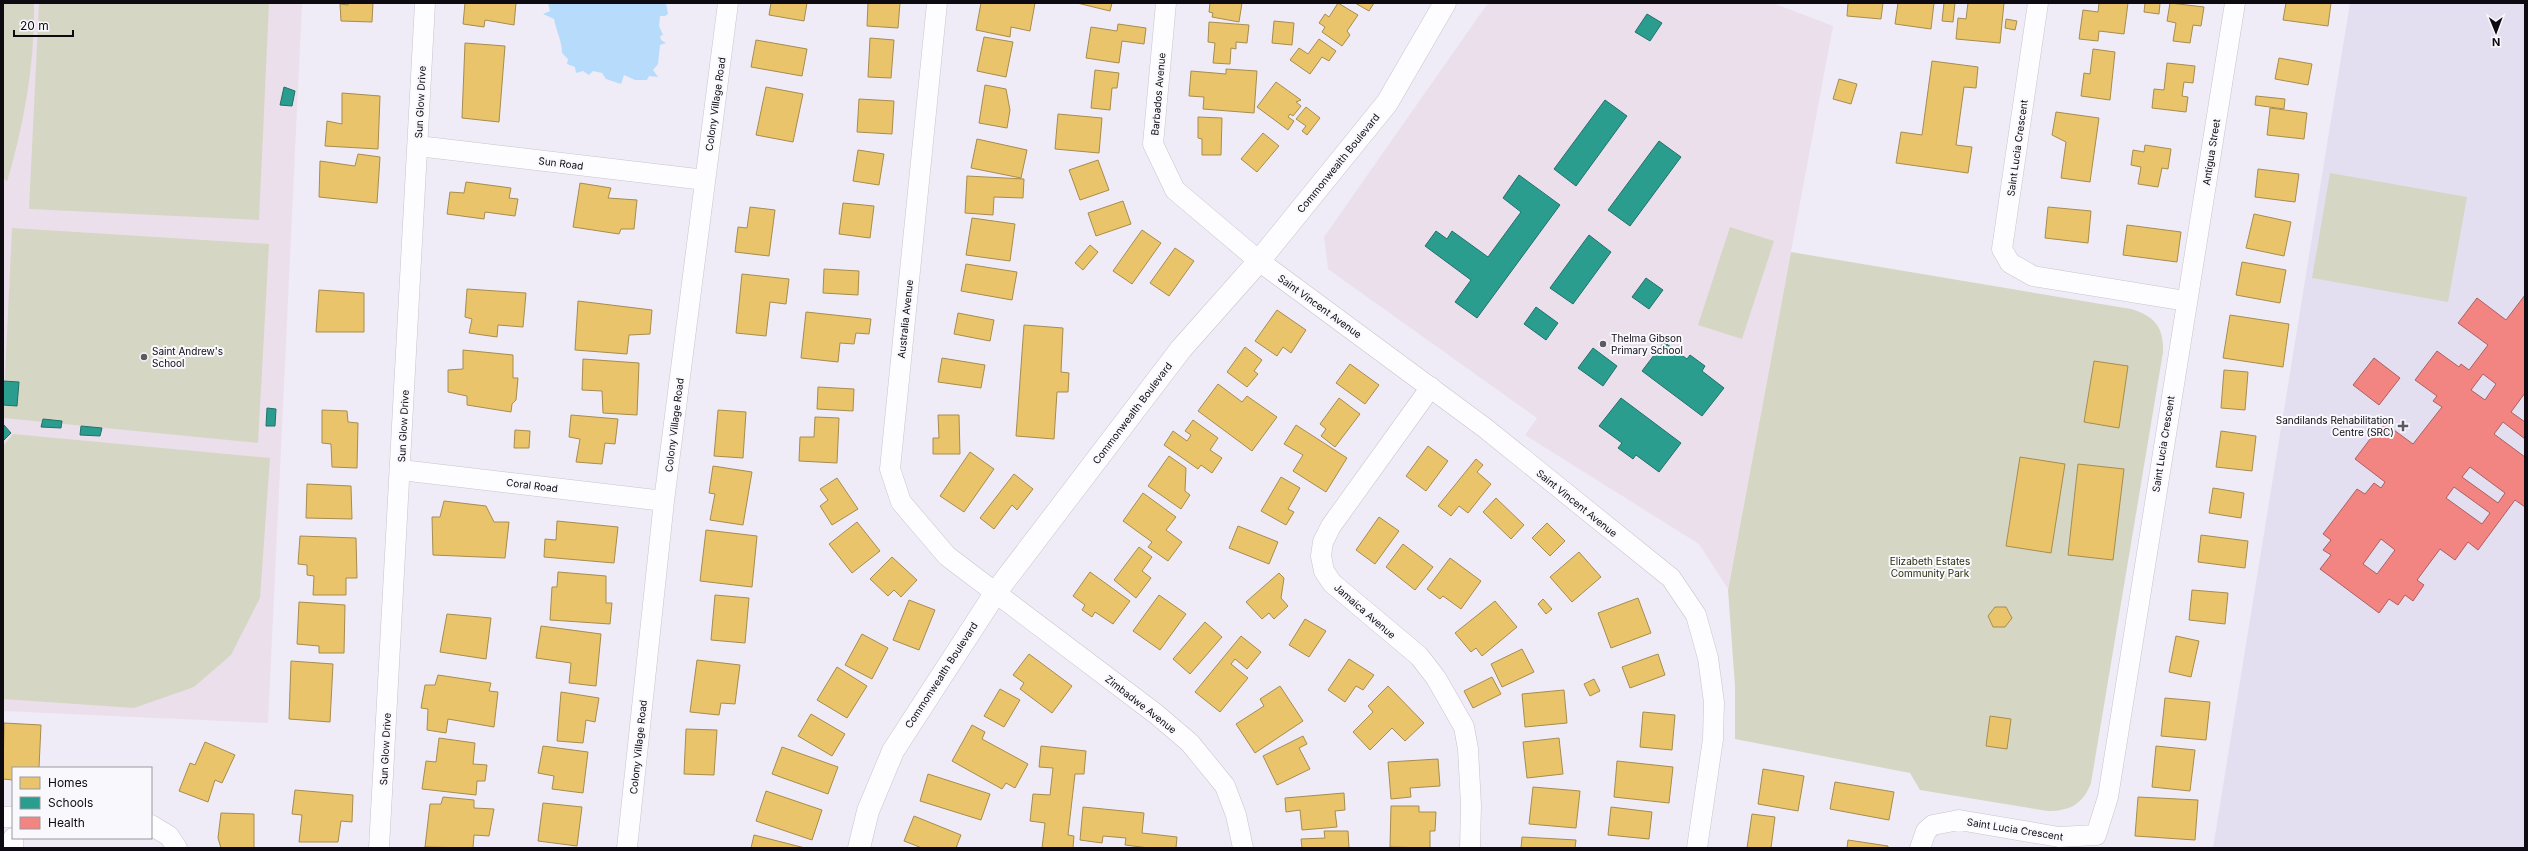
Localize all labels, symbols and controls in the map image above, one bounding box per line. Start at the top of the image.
scale bar [14,12,73,38]
north arrow [2476,12,2516,52]
text: 20 m [20,18,49,33]
text: N [2492,35,2500,49]
street label: Barbados Avenue [1148,52,1168,136]
street label: Colony Village Road [702,56,728,152]
street label: Sun Glow Drive [412,65,428,139]
street label: Saint Lucia Crescent [2004,98,2030,197]
street label: Commonwealth Boulevard [1294,111,1382,215]
street label: Antigua Street [2200,117,2222,186]
street label: Sun Road [538,154,584,172]
street label: Saint Vincent Avenue [1276,272,1364,340]
street label: Australia Avenue [895,279,915,359]
place label: Thelma Gibson Primary School [1611,332,1683,356]
marker: Thelma Gibson Primary School [1598,339,1608,349]
place label: Saint Andrew's School [152,345,223,369]
marker: Saint Andrew's School [139,352,149,362]
street label: Commonwealth Boulevard [1090,360,1174,466]
street label: Colony Village Road [662,377,686,473]
street label: Sun Glow Drive [395,389,411,463]
street label: Saint Lucia Crescent [2149,394,2177,493]
place label: Sandilands Rehabilitation Centre (SRC) [2276,414,2394,438]
marker: Sandilands Rehabilitation Centre (SRC) [2397,420,2409,432]
street label: Saint Vincent Avenue [1534,467,1620,539]
street label: Coral Road [505,476,559,494]
park label: Elizabeth Estates Community Park [1890,555,1970,579]
street label: Jamaica Avenue [1332,581,1398,641]
street label: Commonwealth Boulevard [902,620,980,730]
street label: Zimbadwe Avenue [1103,672,1179,736]
street label: Colony Village Road [627,699,649,795]
street label: Sun Glow Drive [377,712,393,786]
legend [12,767,152,839]
text: Homes [48,775,88,790]
text: Schools [48,795,93,810]
text: Health [48,815,85,830]
street label: Saint Lucia Crescent [1966,815,2065,843]

